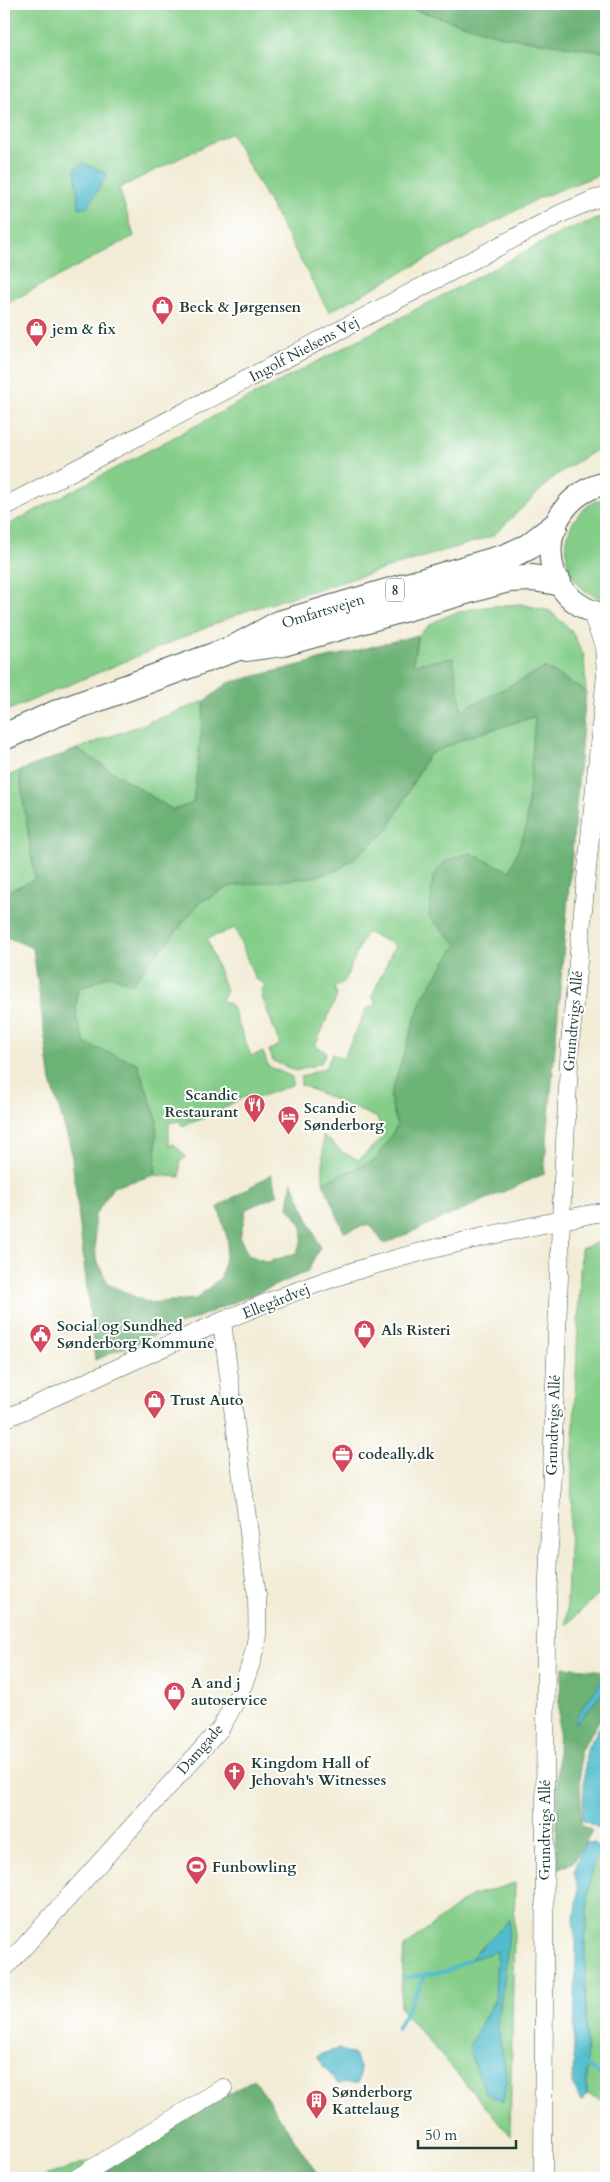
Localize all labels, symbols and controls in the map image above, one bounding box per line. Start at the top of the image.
shop icon: Beck & Jørgensen [151,295,175,326]
place label: Beck & Jørgensen [179,297,302,317]
street label: Ingolf Nielsens Vej [246,312,362,386]
shop icon: jem & fix [24,317,48,348]
place label: jem & fix [50,319,116,339]
road number: 8 [386,578,404,602]
street label: Omfartsvejen [279,589,367,633]
street label: Grundtvigs Allé [559,970,587,1072]
place label: Scandic Restaurant [165,1085,239,1122]
restaurant icon: Scandic Restaurant [242,1092,266,1123]
place label: Scandic Sønderborg [304,1098,384,1135]
hotel icon: Scandic Sønderborg [276,1105,300,1136]
street label: Ellegårdvej [239,1278,313,1324]
place label: Social og Sundhed Sønderborg Kommune [57,1316,215,1353]
shop icon: Als Risteri [353,1318,377,1349]
place label: Als Risteri [381,1320,451,1340]
public building icon: Social og Sundhed Sønderborg Kommune [29,1323,53,1354]
street label: Grundtvigs Allé [541,1374,565,1476]
shop icon: Trust Auto [142,1388,166,1419]
place label: Trust Auto [170,1390,244,1410]
office icon: codeally.dk [330,1442,354,1473]
place label: codeally.dk [358,1444,436,1464]
place label: A and j autoservice [191,1673,267,1710]
shop icon: A and j autoservice [163,1680,187,1711]
street label: Damgade [172,1719,228,1779]
place label: Kingdom Hall of Jehovah's Witnesses [249,1753,386,1790]
church icon: Kingdom Hall of Jehovah's Witnesses [223,1760,247,1791]
street label: Grundtvigs Allé [535,1779,555,1881]
sports icon: Funbowling [184,1855,208,1886]
place label: Funbowling [212,1857,296,1877]
place label: Sønderborg Kattelaug [332,2082,412,2119]
building icon: Sønderborg Kattelaug [304,2089,328,2120]
scale bar [418,2117,515,2149]
text: 50 m [425,2125,457,2145]

